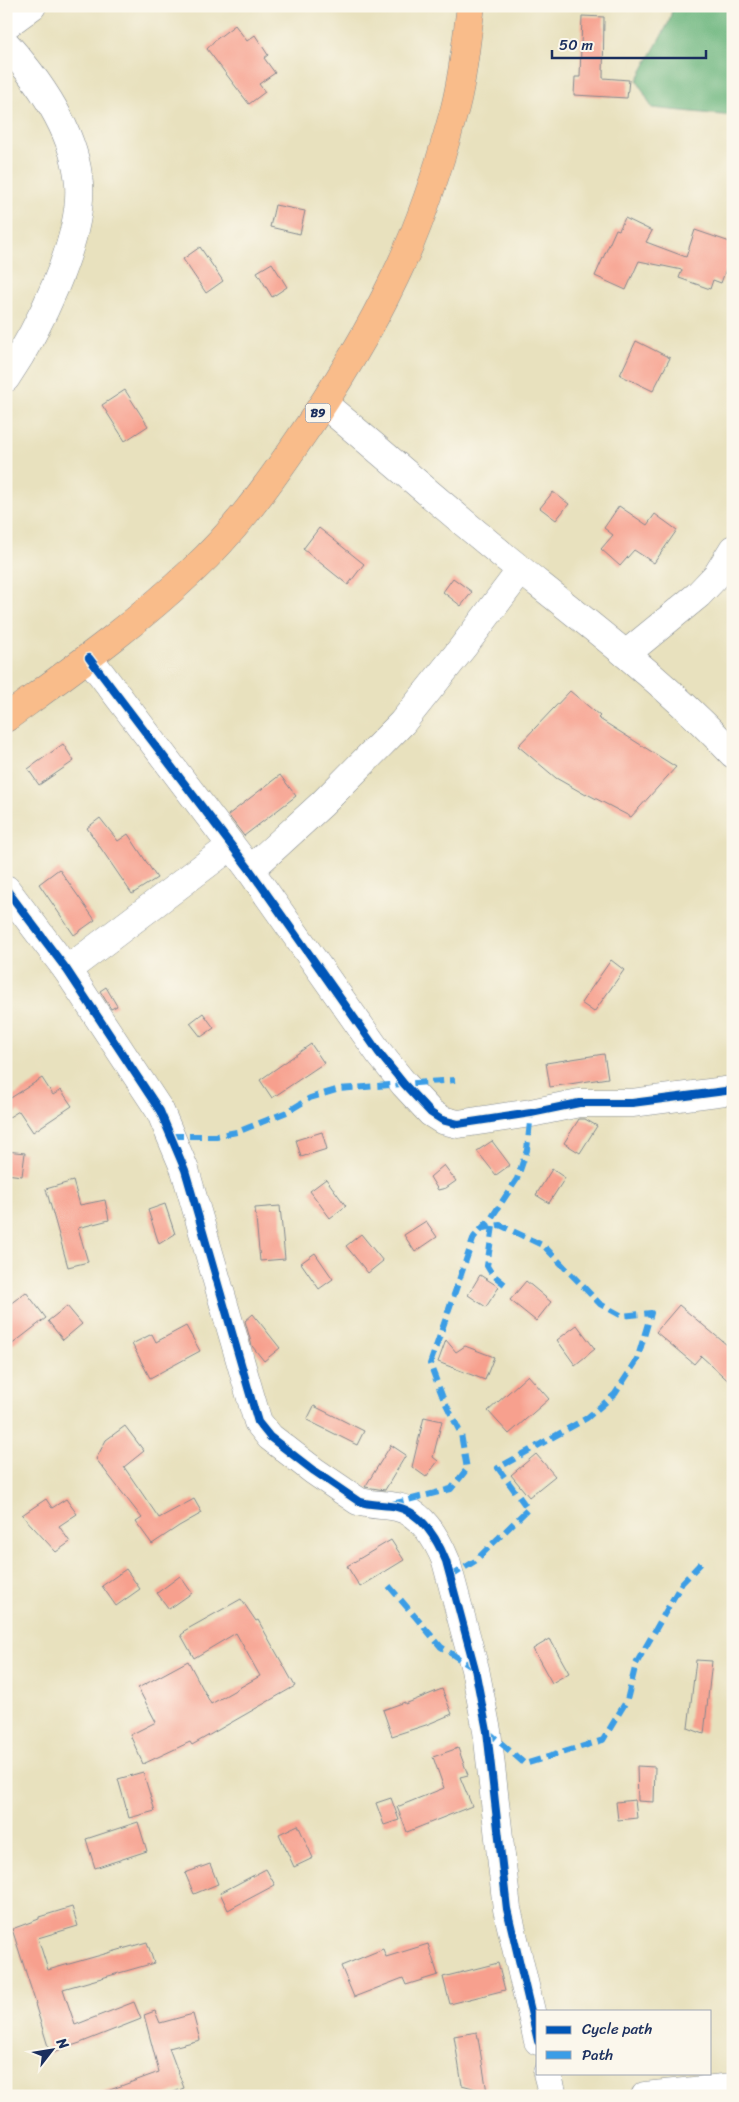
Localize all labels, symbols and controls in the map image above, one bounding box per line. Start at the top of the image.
scale bar [552,28,705,60]
text: 50 m [559,32,594,58]
road number: B9 [306,403,330,422]
legend [536,2010,712,2074]
text: Cycle path [582,2016,653,2042]
north arrow [28,2024,78,2074]
text: N [49,2032,76,2054]
text: Path [582,2042,613,2068]

